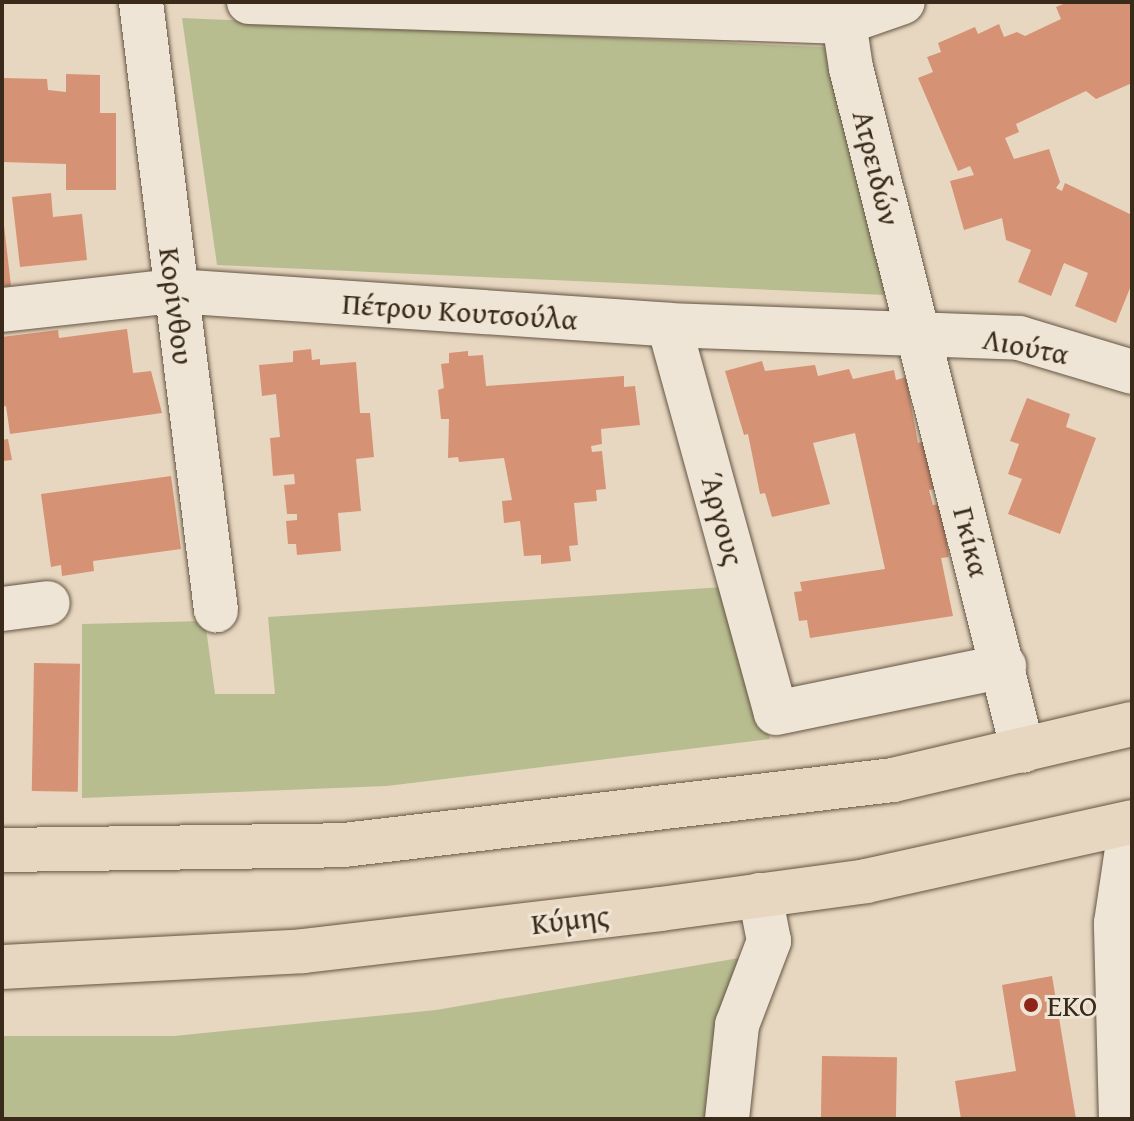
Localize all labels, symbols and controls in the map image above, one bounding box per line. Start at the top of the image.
street label: Ατρειδών [845,107,909,229]
street label: Κορίνθου [152,245,202,367]
street label: Πέτρου Κουτσούλα [341,285,579,337]
street label: Λιούτα [980,320,1072,372]
street label: Άργους [693,469,753,569]
street label: Γκίκα [946,503,998,581]
street label: Κύμης [529,896,611,942]
place label: EKO [1047,987,1097,1023]
marker: EKO [1022,996,1040,1014]

